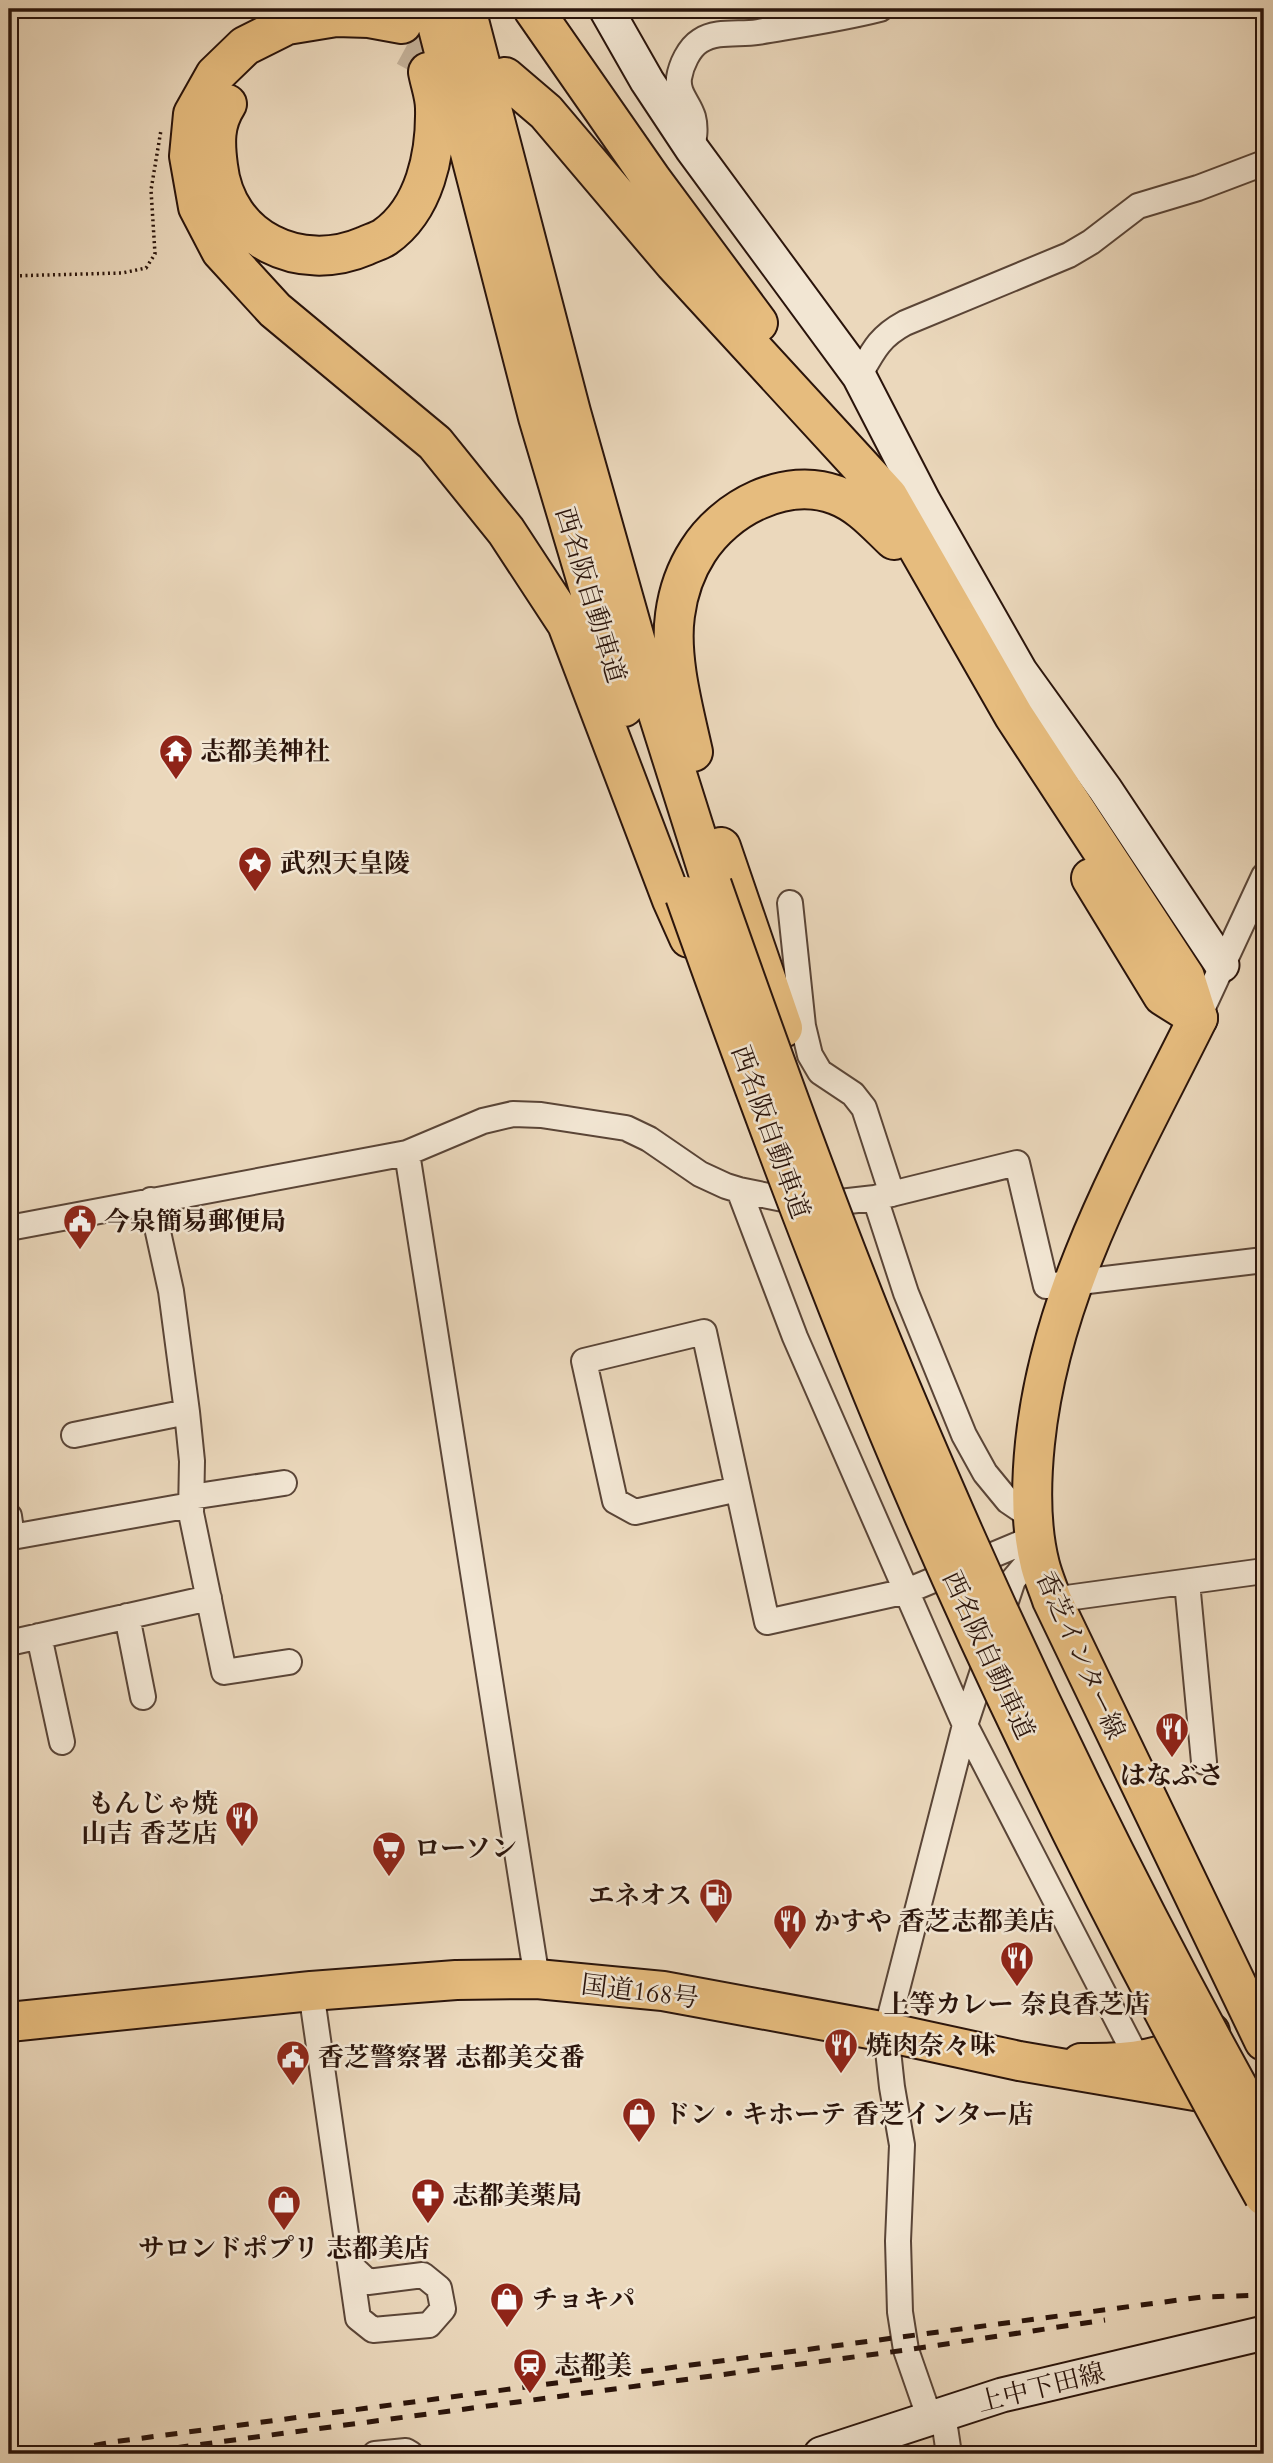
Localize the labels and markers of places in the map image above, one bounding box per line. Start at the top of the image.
temple icon: 志都美神社 [157,732,195,781]
place label: 志都美神社 [200,734,330,769]
place icon: 武烈天皇陵 [236,844,274,893]
place label: 武烈天皇陵 [280,846,410,881]
public building icon: 今泉簡易郵便局 [61,1202,99,1251]
place label: 今泉簡易郵便局 [104,1204,286,1239]
restaurant icon: はなぶさ [1153,1710,1191,1759]
place label: はなぶさ [1120,1758,1224,1793]
place label: もんじゃ焼 山吉 香芝店 [81,1786,218,1851]
restaurant icon: もんじゃ焼 山吉 香芝店 [223,1799,261,1848]
supermarket icon: ローソン [370,1829,408,1878]
place label: ローソン [414,1831,517,1866]
fuel station icon: エネオス [697,1876,735,1925]
place label: エネオス [588,1878,692,1913]
restaurant icon: かすや 香芝志都美店 [771,1902,809,1951]
place label: かすや 香芝志都美店 [814,1904,1055,1939]
restaurant icon: 上等カレー 奈良香芝店 [998,1939,1036,1988]
place label: 上等カレー 奈良香芝店 [884,1987,1150,2022]
restaurant icon: 焼肉奈々味 [822,2026,860,2075]
place label: 焼肉奈々味 [866,2028,996,2063]
public building icon: 香芝警察署 志都美交番 [274,2038,312,2087]
place label: 香芝警察署 志都美交番 [318,2040,585,2075]
shop icon: ドン・キホーテ 香芝インター店 [620,2095,658,2144]
place label: ドン・キホーテ 香芝インター店 [664,2097,1034,2132]
pharmacy icon: 志都美薬局 [409,2176,447,2225]
place label: 志都美薬局 [452,2178,582,2213]
shop icon: サロンドポプリ 志都美店 [265,2183,303,2232]
place label: サロンドポプリ 志都美店 [138,2231,430,2266]
shop icon: チョキパ [488,2280,526,2329]
place label: チョキパ [532,2282,635,2317]
station icon: 志都美 [511,2346,549,2395]
place label: 志都美 [554,2348,632,2383]

